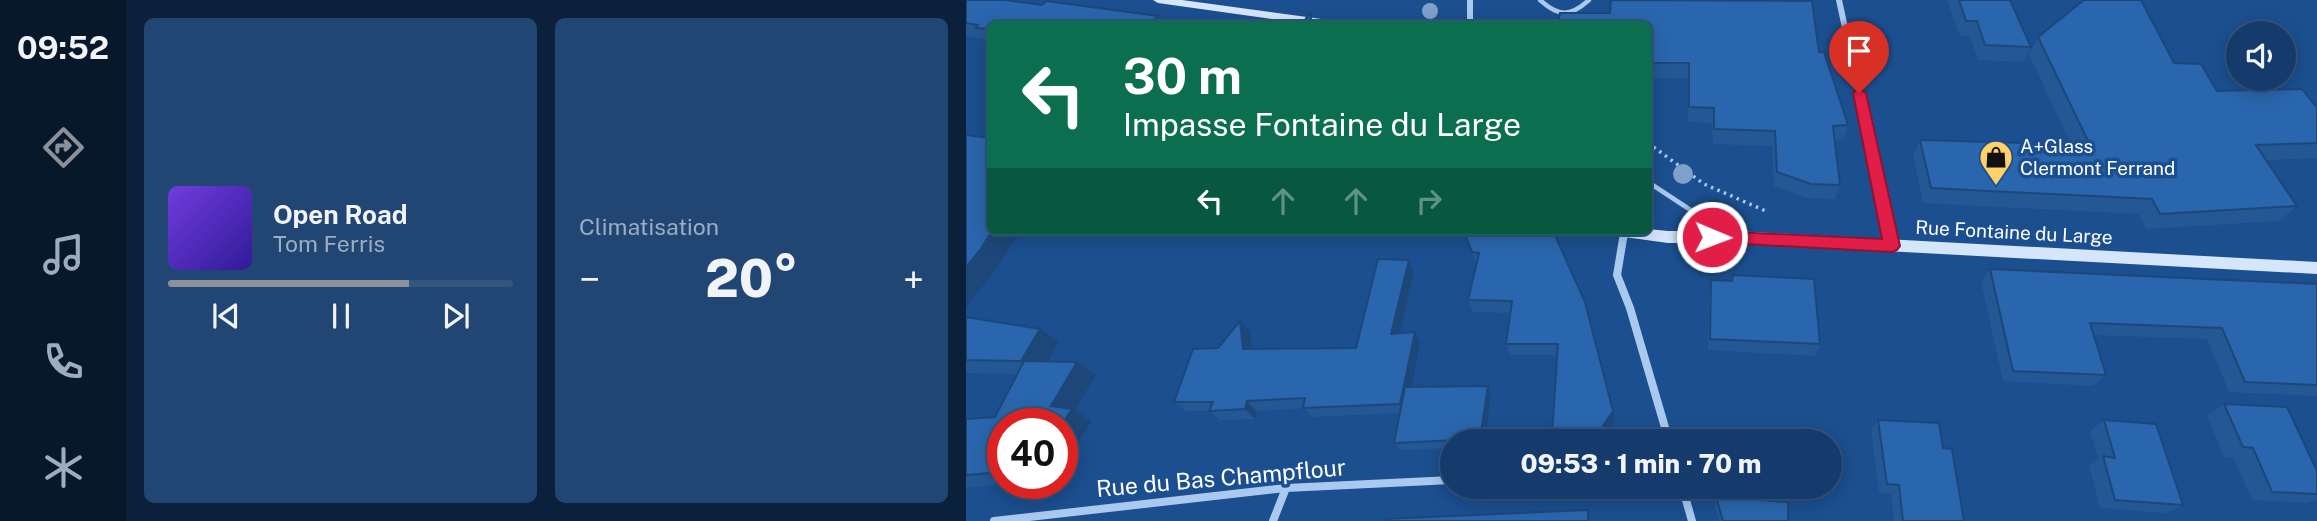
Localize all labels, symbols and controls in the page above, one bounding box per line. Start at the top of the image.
pin [1829,21,1889,93]
map controls [2226,21,2296,91]
button: sound [2226,21,2296,91]
text: 09:52 [17,29,109,66]
icon: arrive [1840,32,1878,70]
text: 30 m [1123,47,1242,105]
icon: left [1008,49,1099,140]
text: Impasse Fontaine du Large [1123,106,1521,143]
icon: directions [39,123,88,172]
place label: A+Glass Clermont Ferrand [2020,135,2175,179]
shop icon: A+Glass Clermont Ferrand [1977,138,2015,187]
icon: left [1191,182,1229,220]
icon: ahead [1264,182,1302,220]
icon: ahead [1337,182,1375,220]
icon: right [1410,182,1448,220]
text: Open Road [273,199,408,230]
position arrow [1675,200,1749,274]
text: Climatisation [579,213,719,240]
street label: Rue Fontaine du Large [1915,216,2113,248]
icon: music [39,230,88,279]
text: Tom Ferris [273,230,385,257]
text: 20° [705,248,798,309]
text: − [579,257,600,302]
text: + [903,257,924,302]
icon: previous [207,297,245,335]
icon: pause [322,297,360,335]
icon: next [437,297,475,335]
icon: phone [39,337,88,386]
speed limit sign: 40 [987,408,1078,499]
icon: climate [39,443,88,492]
text: 09:53 · 1 min · 70 m [1520,448,1762,479]
street label: Rue du Bas Champflour [1095,453,1347,502]

